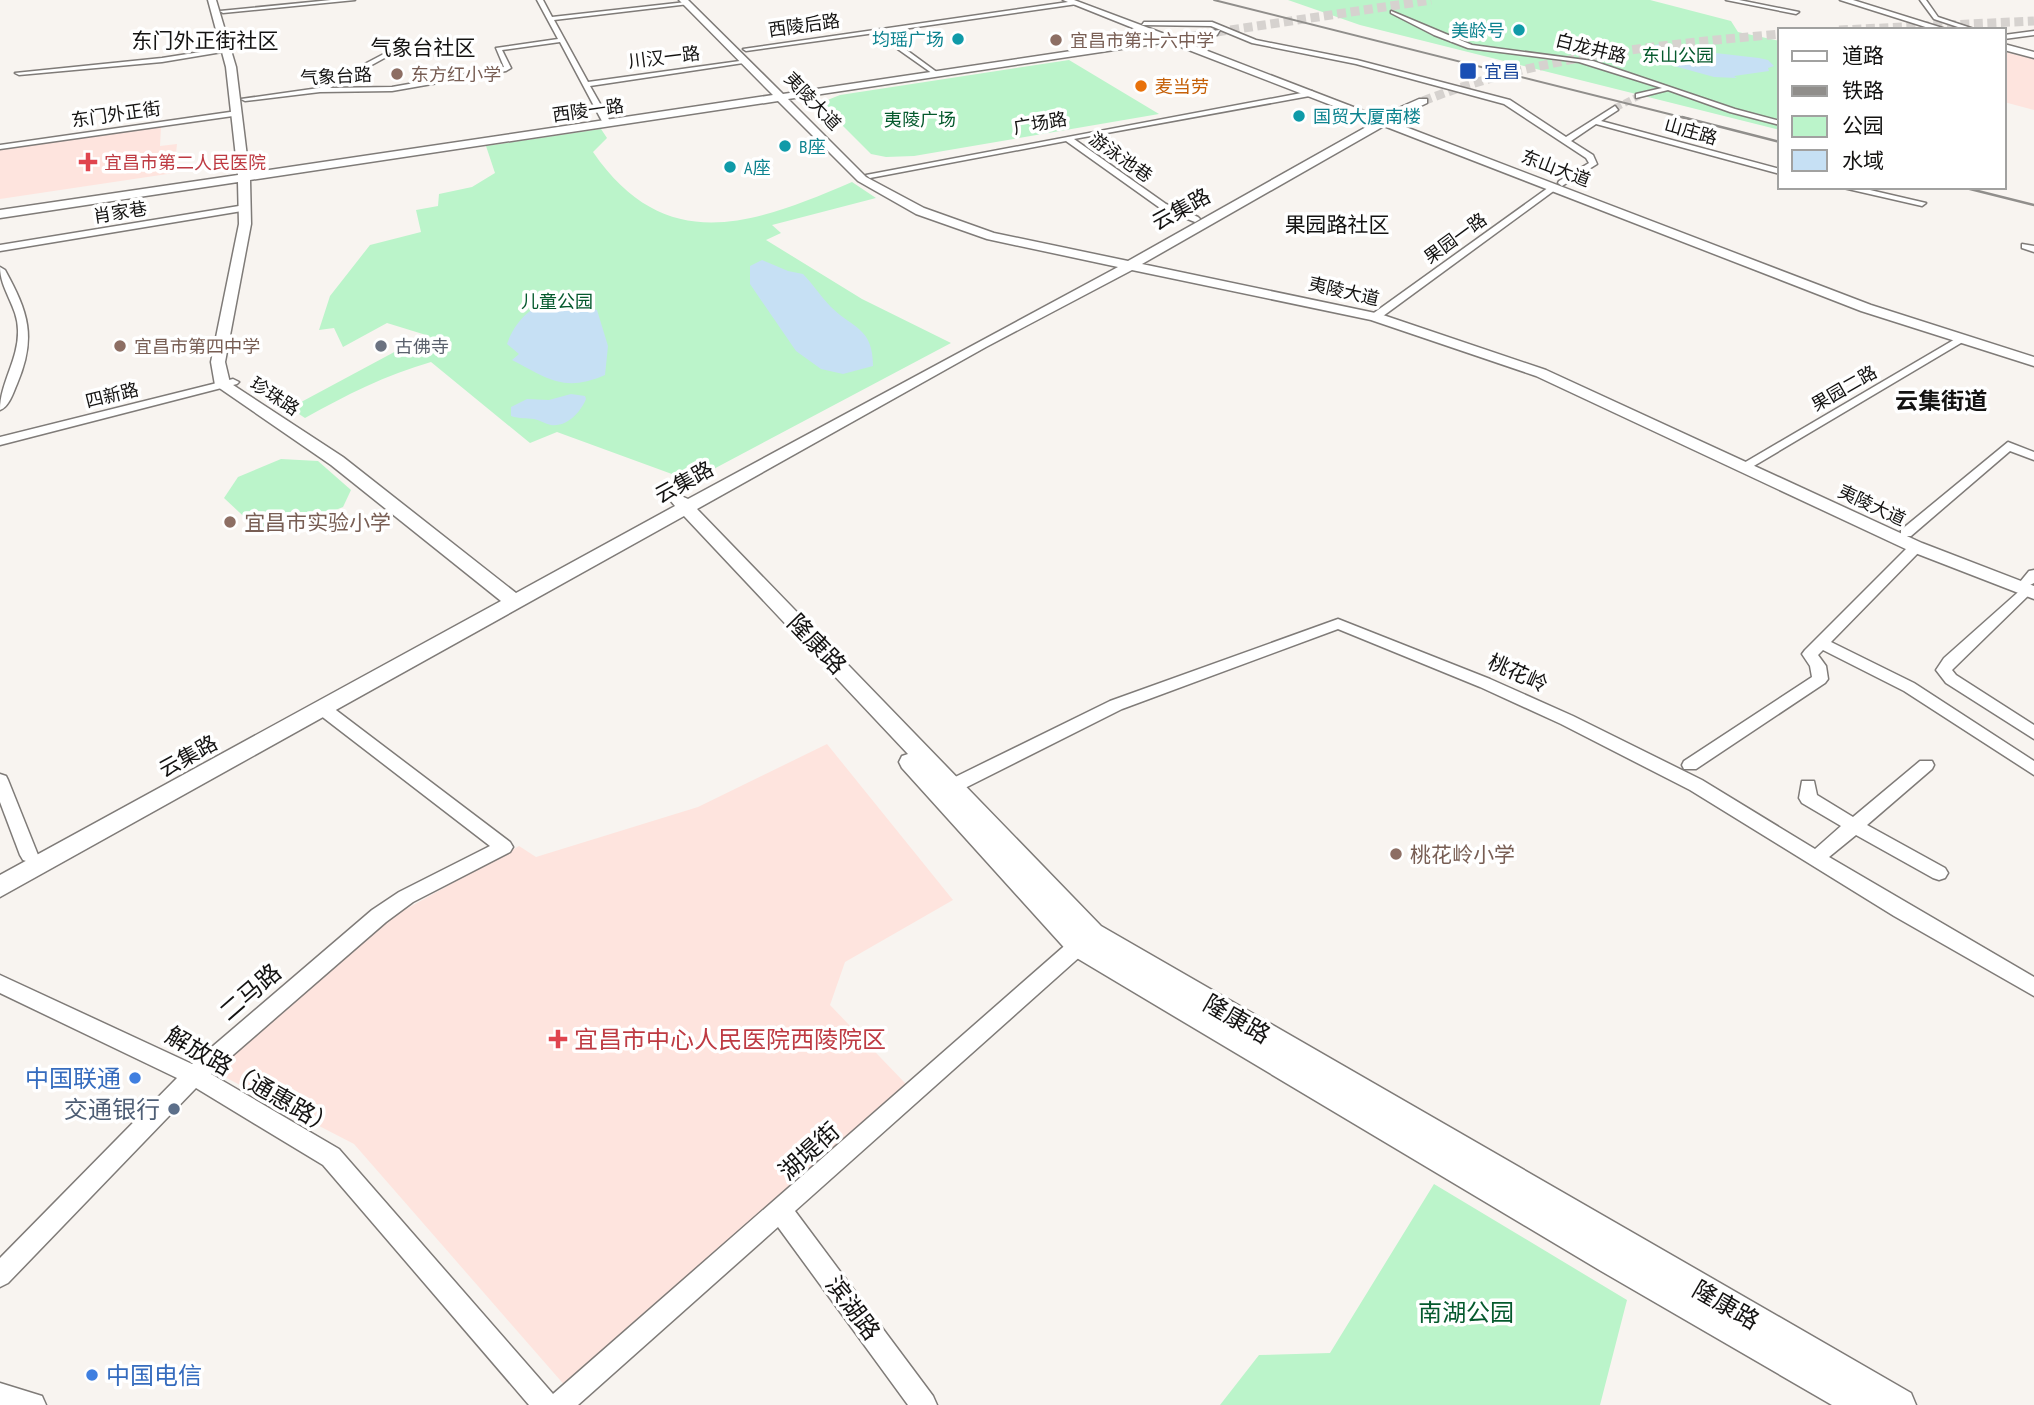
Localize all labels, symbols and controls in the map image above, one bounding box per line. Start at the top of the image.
street label: 西陵后路 [767,9,841,41]
place label: 美龄号 [1451,19,1505,42]
marker: 美龄号 [1511,22,1527,38]
district label: 东门外正街社区 [132,27,279,54]
place label: 均瑶广场 [872,28,944,51]
street label: 白龙井路 [1553,28,1629,68]
legend [1778,28,2006,189]
place label: 宜昌市第十六中学 [1070,29,1214,52]
marker: 均瑶广场 [950,31,966,47]
marker: 宜昌市第十六中学 [1048,32,1064,48]
district label: 气象台社区 [371,34,476,61]
street label: 川汉一路 [627,41,701,73]
text: 道路 [1842,42,1884,69]
park label: 东山公园 [1642,44,1714,67]
place label: 宜昌 [1484,60,1520,83]
marker: 宜昌 [1458,61,1478,81]
street label: 气象台路 [299,63,373,89]
place label: 东方红小学 [411,63,501,86]
marker: 东方红小学 [389,66,405,82]
street label: 夷陵大道 [780,67,846,135]
place label: 麦当劳 [1155,75,1209,98]
text: 铁路 [1842,77,1884,104]
marker: 麦当劳 [1133,78,1149,94]
street label: 西陵一路 [551,94,625,126]
street label: 东门外正街 [70,96,162,132]
place label: 国贸大厦南楼 [1313,105,1421,128]
street label: 广场路 [1011,107,1069,139]
park label: 夷陵广场 [884,108,956,131]
marker: 国贸大厦南楼 [1291,108,1307,124]
text: 公园 [1842,112,1884,139]
street label: 山庄路 [1662,113,1720,149]
street label: 游泳池巷 [1085,127,1157,187]
place label: B座 [799,135,825,158]
marker: B座 [777,138,793,154]
street label: 东山大道 [1518,144,1594,192]
text: 水域 [1842,147,1884,174]
place label: 宜昌市第二人民医院 [104,151,266,174]
marker: 宜昌市第二人民医院 [78,152,98,172]
place label: A座 [744,156,771,179]
marker: A座 [722,159,738,175]
street label: 云集路 [1147,182,1215,236]
street label: 肖家巷 [92,196,148,228]
street label: 果园一路 [1419,208,1491,268]
district label: 果园路社区 [1285,211,1390,238]
street label: 夷陵大道 [1306,272,1382,310]
park label: 儿童公园 [521,290,593,313]
place label: 宜昌市第四中学 [134,335,260,358]
place label: 古佛寺 [395,335,449,358]
marker: 宜昌市第四中学 [112,338,128,354]
marker: 古佛寺 [373,338,389,354]
street label: 果园二路 [1807,360,1881,416]
street label: 珍珠路 [246,372,304,420]
street label: 四新路 [83,377,141,413]
district label: 云集街道 [1895,386,1987,415]
street label: 云集路 [650,455,718,509]
street label: 夷陵大道 [1835,479,1909,531]
place label: 宜昌市实验小学 [244,509,391,536]
marker: 宜昌市实验小学 [222,514,238,530]
street label: 隆康路 [781,607,853,681]
street label: 桃花岭 [1484,648,1552,698]
street label: 云集路 [154,729,222,783]
place label: 桃花岭小学 [1410,841,1515,868]
marker: 桃花岭小学 [1388,846,1404,862]
street label: 二马路 [213,957,287,1027]
street label: 隆康路 [1198,988,1276,1050]
street label: 解放路（通惠路） [160,1020,342,1142]
place label: 宜昌市中心人民医院西陵院区 [574,1024,886,1055]
marker: 宜昌市中心人民医院西陵院区 [548,1029,568,1049]
place label: 中国联通 [25,1063,121,1094]
marker: 中国联通 [127,1070,143,1086]
place label: 交通银行 [64,1094,160,1125]
marker: 交通银行 [166,1101,182,1117]
street label: 湖堤街 [772,1115,846,1187]
street label: 滨湖路 [819,1270,887,1346]
street label: 隆康路 [1687,1274,1765,1336]
park label: 南湖公园 [1418,1297,1514,1328]
place label: 中国电信 [106,1360,202,1391]
marker: 中国电信 [84,1367,100,1383]

